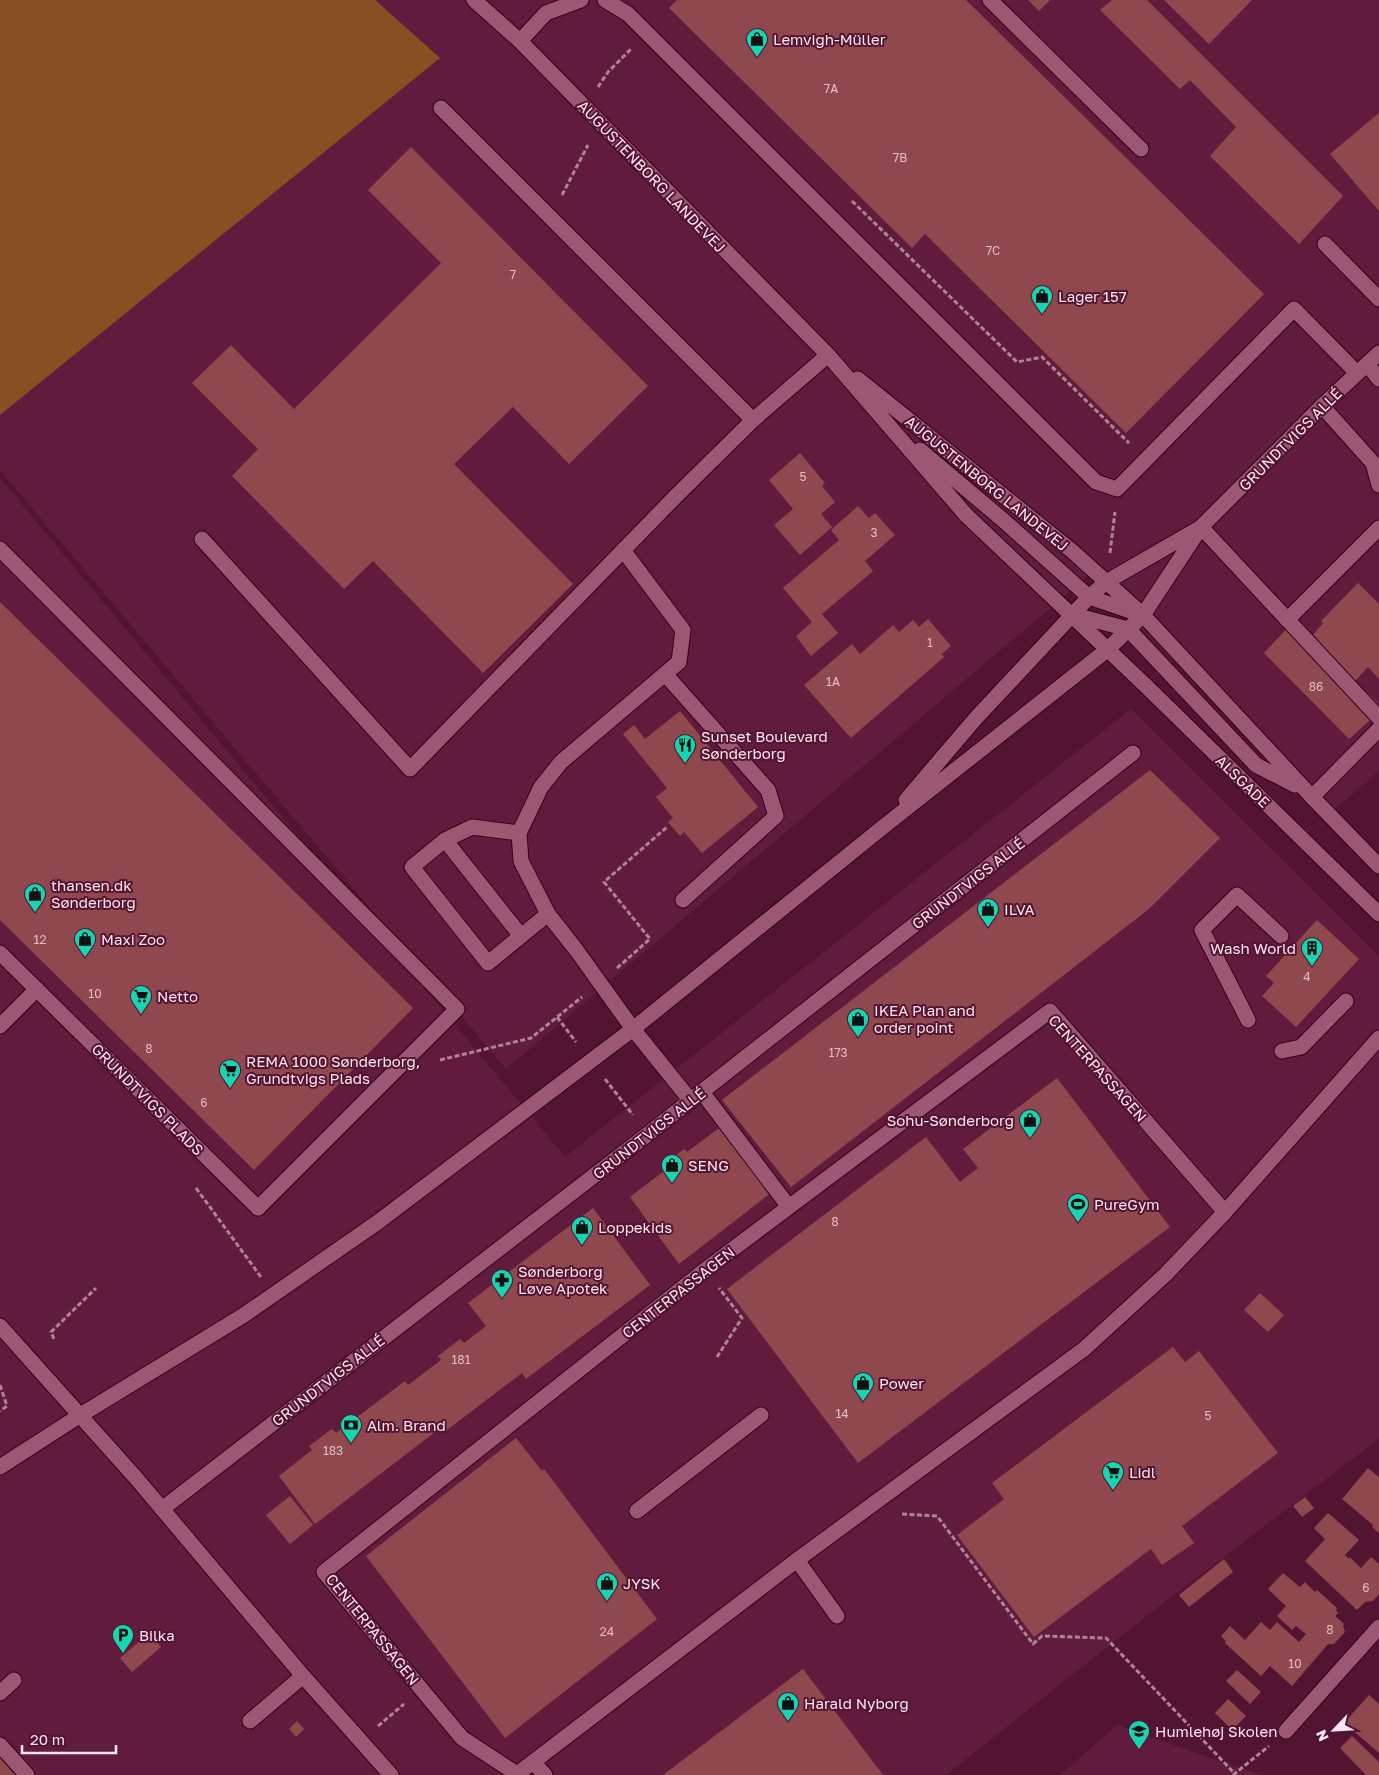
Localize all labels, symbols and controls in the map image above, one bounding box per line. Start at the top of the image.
shop icon: Lemvigh-Müller [745,27,769,58]
place label: Lemvigh-Müller [773,30,886,48]
house number: 7A [824,81,838,96]
street label: AUGUSTENBORG LANDEVEJ [574,96,730,256]
house number: 7B [893,150,907,165]
house number: 7C [986,243,1000,258]
house number: 7 [510,267,516,282]
shop icon: Lager 157 [1030,284,1054,315]
place label: Lager 157 [1058,287,1127,305]
street label: GRUNDTVIGS ALLÉ [1235,384,1345,494]
street label: AUGUSTENBORG LANDEVEJ [902,412,1072,554]
house number: 5 [800,469,807,484]
house number: 3 [870,525,878,540]
house number: 1 [927,635,933,650]
house number: 1A [826,674,840,689]
house number: 86 [1309,679,1323,694]
place label: Sunset Boulevard Sønderborg [701,727,828,762]
restaurant icon: Sunset Boulevard Sønderborg [673,733,697,764]
street label: ALSGADE [1212,751,1274,811]
street label: GRUNDTVIGS ALLÉ [908,833,1028,933]
place label: thansen.dk Sønderborg [51,876,136,911]
shop icon: thansen.dk Sønderborg [23,882,47,913]
shop icon: ILVA [976,897,1000,928]
place label: ILVA [1004,900,1035,918]
shop icon: Maxi Zoo [73,927,97,958]
place label: Maxi Zoo [101,930,165,948]
house number: 12 [34,932,46,947]
building icon: Wash World [1300,936,1324,967]
place label: Wash World [1210,939,1296,957]
house number: 4 [1303,969,1311,984]
supermarket icon: Netto [129,984,153,1015]
house number: 10 [88,986,102,1001]
place label: Netto [157,987,198,1005]
place label: IKEA Plan and order point [874,1001,975,1036]
shop icon: IKEA Plan and order point [846,1007,870,1038]
street label: CENTERPASSAGEN [1045,1011,1151,1125]
street label: GRUNDTVIGS PLADS [88,1039,208,1159]
house number: 8 [145,1041,153,1056]
house number: 173 [828,1045,848,1060]
place label: REMA 1000 Sønderborg, Grundtvigs Plads [246,1052,420,1087]
supermarket icon: REMA 1000 Sønderborg, Grundtvigs Plads [218,1058,242,1089]
street label: GRUNDTVIGS ALLÉ [589,1083,709,1183]
house number: 6 [200,1095,208,1110]
shop icon: Sohu-Sønderborg [1018,1108,1042,1139]
place label: Sohu-Sønderborg [887,1111,1014,1129]
shop icon: SENG [660,1153,684,1184]
place label: SENG [688,1156,729,1174]
sports icon: PureGym [1066,1192,1090,1223]
place label: PureGym [1094,1195,1160,1213]
house number: 8 [831,1214,839,1229]
shop icon: Loppekids [570,1215,594,1246]
place label: Loppekids [598,1218,672,1236]
street label: CENTERPASSAGEN [618,1242,738,1342]
place label: Sønderborg Løve Apotek [518,1262,608,1297]
pharmacy icon: Sønderborg Løve Apotek [490,1268,514,1299]
street label: GRUNDTVIGS ALLÉ [268,1330,388,1430]
house number: 181 [452,1352,471,1367]
shop icon: Power [851,1371,875,1402]
place label: Power [879,1374,924,1392]
house number: 14 [835,1406,849,1421]
house number: 5 [1205,1408,1212,1423]
bank icon: Alm. Brand [339,1413,363,1444]
place label: Alm. Brand [367,1416,446,1434]
house number: 183 [323,1443,343,1458]
supermarket icon: Lidl [1101,1460,1125,1491]
place label: Lidl [1129,1463,1156,1481]
street label: CENTERPASSAGEN [323,1570,423,1688]
shop icon: JYSK [595,1571,619,1602]
place label: JYSK [623,1574,661,1592]
house number: 6 [1362,1580,1370,1595]
house number: 8 [1326,1622,1334,1637]
parking icon: Bilka [111,1623,135,1654]
house number: 24 [600,1624,614,1639]
place label: Bilka [139,1626,175,1644]
house number: 10 [1288,1656,1302,1671]
shop icon: Harald Nyborg [776,1691,800,1722]
place label: Harald Nyborg [804,1694,909,1712]
north arrow [1309,1705,1359,1755]
school or university icon: Humlehøj Skolen [1127,1719,1151,1750]
scale bar [22,1722,116,1754]
place label: Humlehøj Skolen [1155,1722,1277,1740]
text: N [1312,1727,1332,1744]
text: 20 m [30,1730,65,1748]

